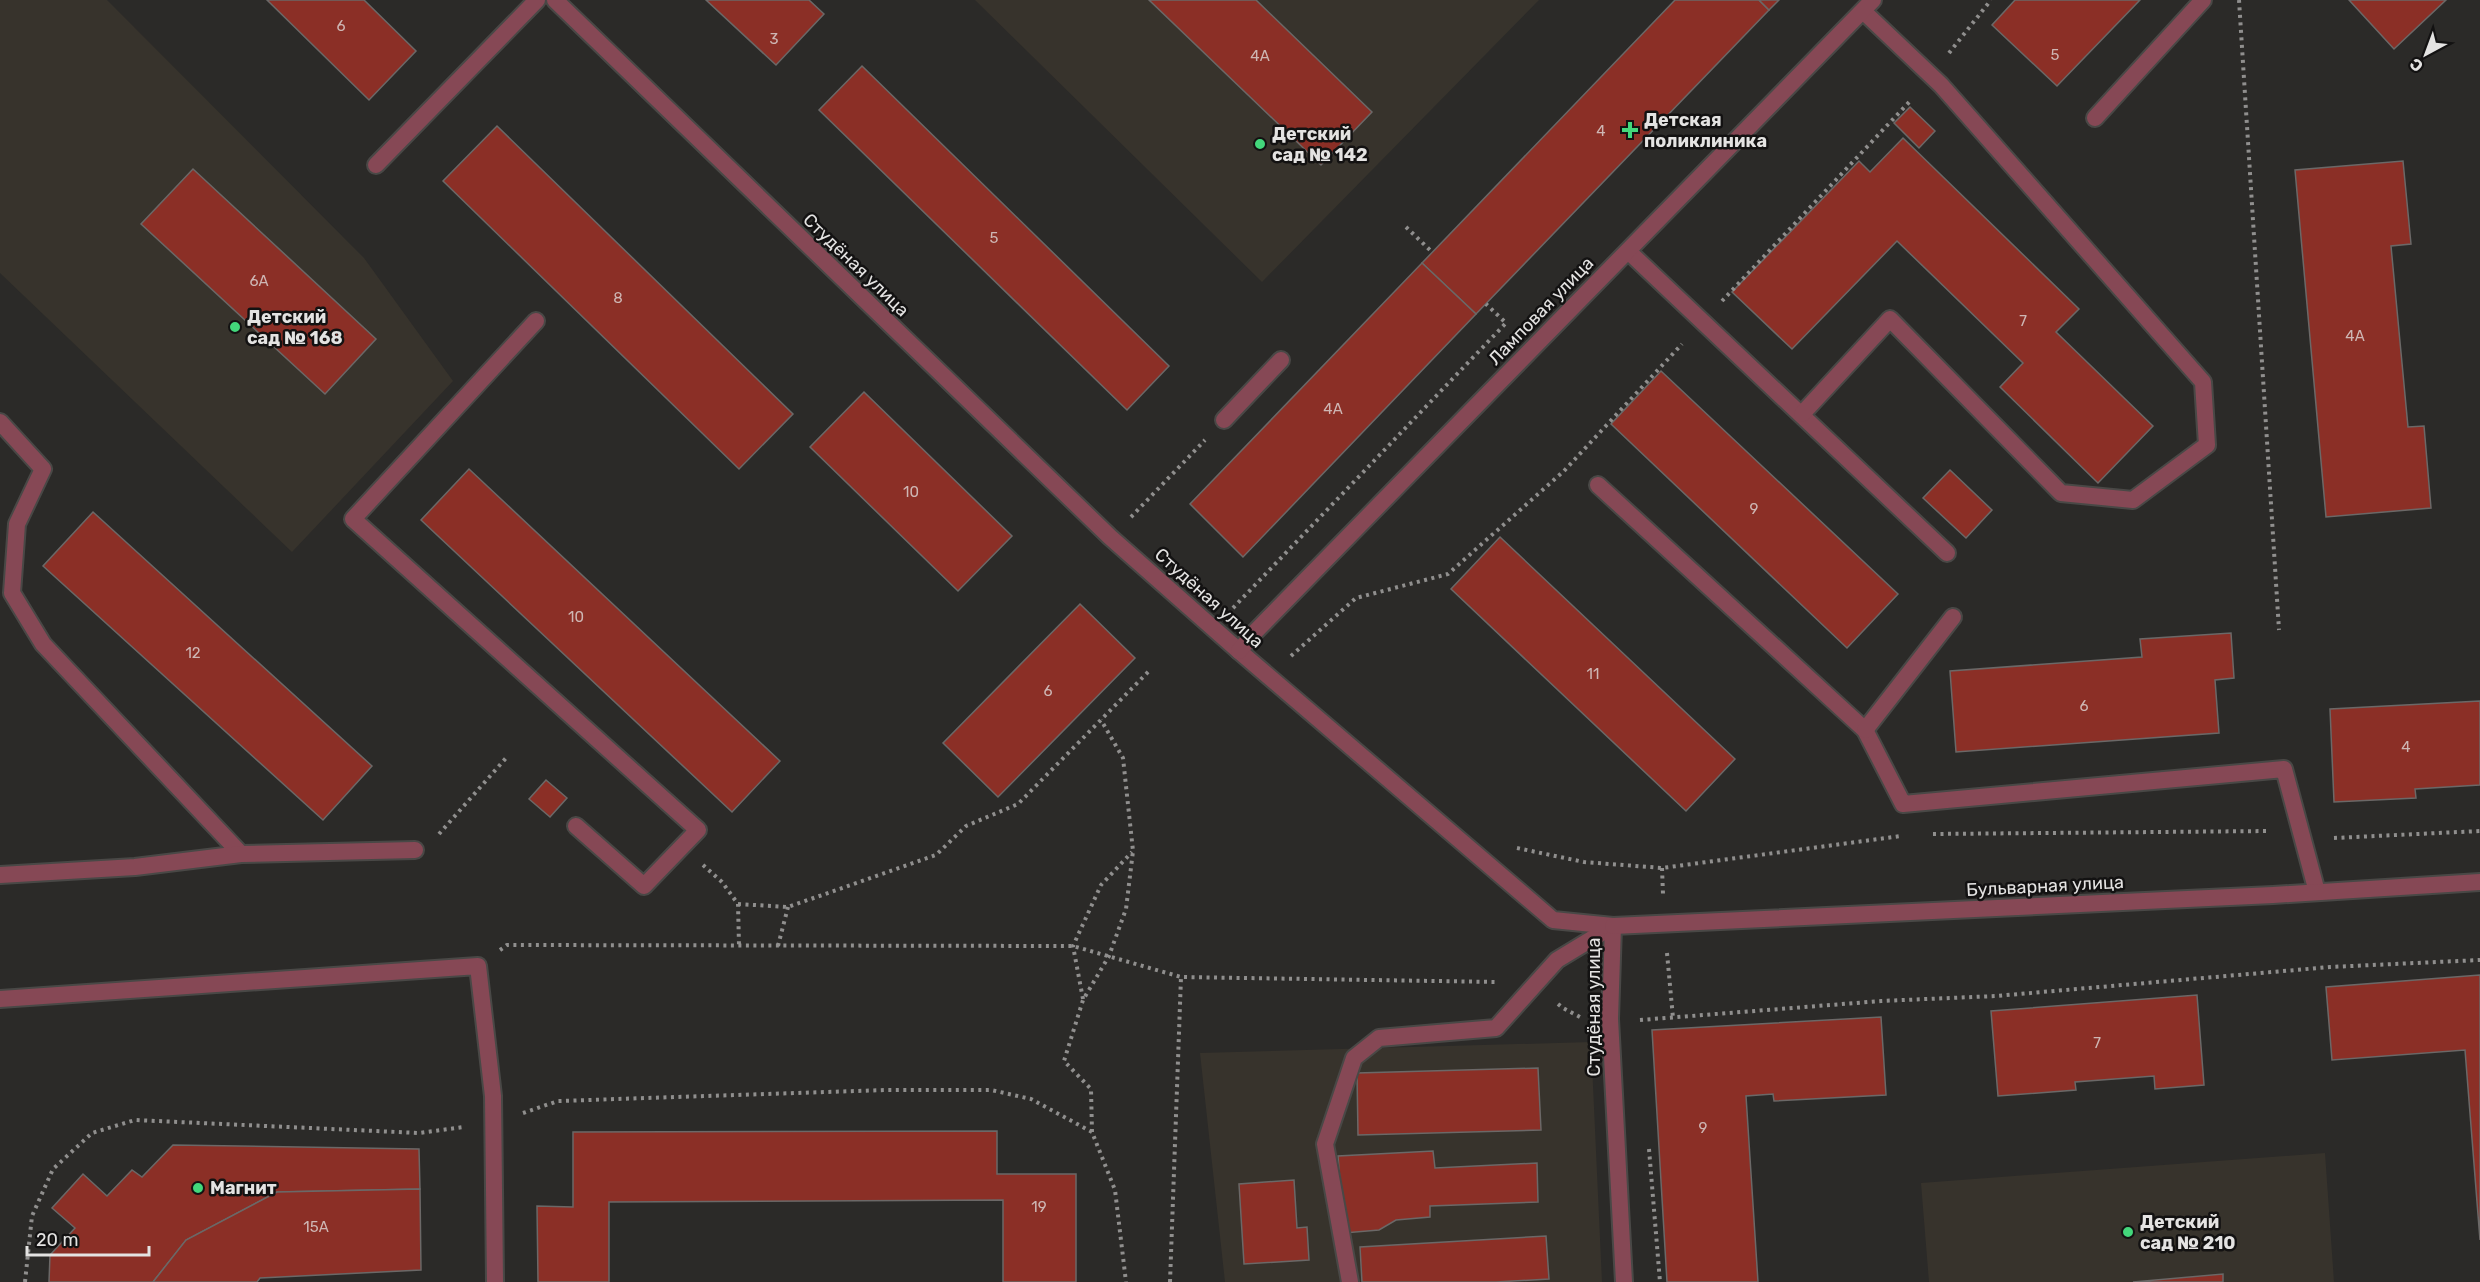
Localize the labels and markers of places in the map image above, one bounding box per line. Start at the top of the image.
place label: Детская поликлиника [1644,109,1767,152]
marker: Детская поликлиника [1621,121,1639,139]
place label: Детский сад № 142 [1272,123,1368,166]
marker: Детский сад № 142 [1253,137,1267,151]
place label: Детский сад № 168 [247,306,343,349]
marker: Детский сад № 168 [228,320,242,334]
place label: Магнит [210,1177,277,1199]
marker: Магнит [191,1181,205,1195]
place label: Детский сад № 210 [2140,1211,2236,1254]
marker: Детский сад № 210 [2121,1225,2135,1239]

